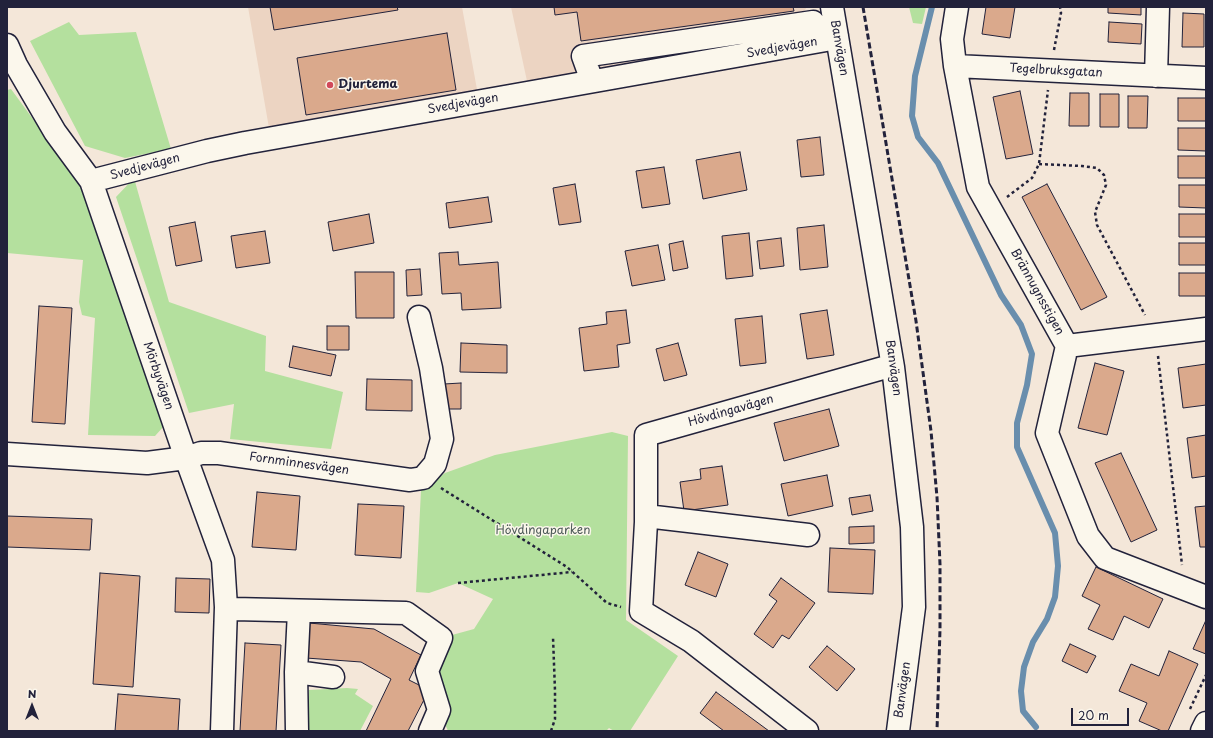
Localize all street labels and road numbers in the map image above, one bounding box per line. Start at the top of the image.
street label: Banvägen [827,19,851,77]
street label: Svedjevägen [745,35,819,61]
street label: Tegelbruksgatan [1009,61,1103,81]
street label: Svedjevägen [426,91,500,117]
street label: Svedjevägen [109,151,181,183]
street label: Brännugnsstigen [1007,246,1067,338]
street label: Banvägen [882,339,904,397]
street label: Mörbyvägen [140,340,176,412]
street label: Hövdingavägen [687,392,775,430]
street label: Fornminnesvägen [248,450,350,478]
street label: Banvägen [892,661,914,719]

